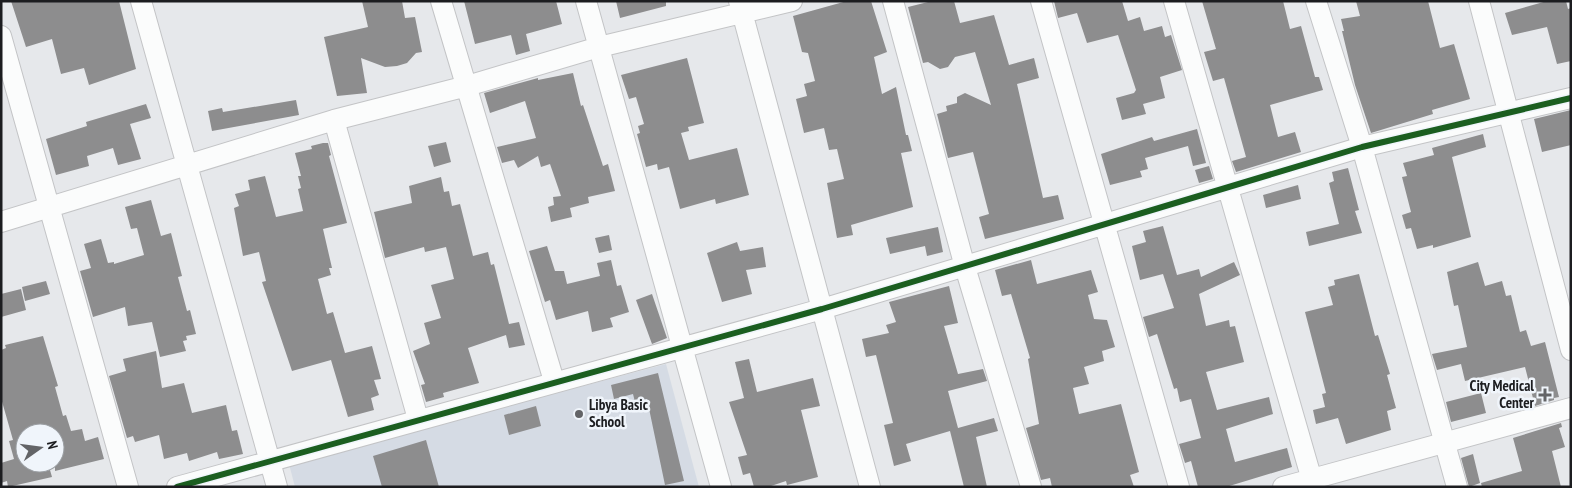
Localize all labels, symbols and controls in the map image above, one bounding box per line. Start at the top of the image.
place label: City Medical Center [1470,376,1535,412]
marker: City Medical Center [1538,388,1552,402]
place label: Libya Basic School [589,395,649,431]
marker: Libya Basic School [573,408,585,420]
north arrow [15,423,65,473]
text: N [43,439,62,451]

